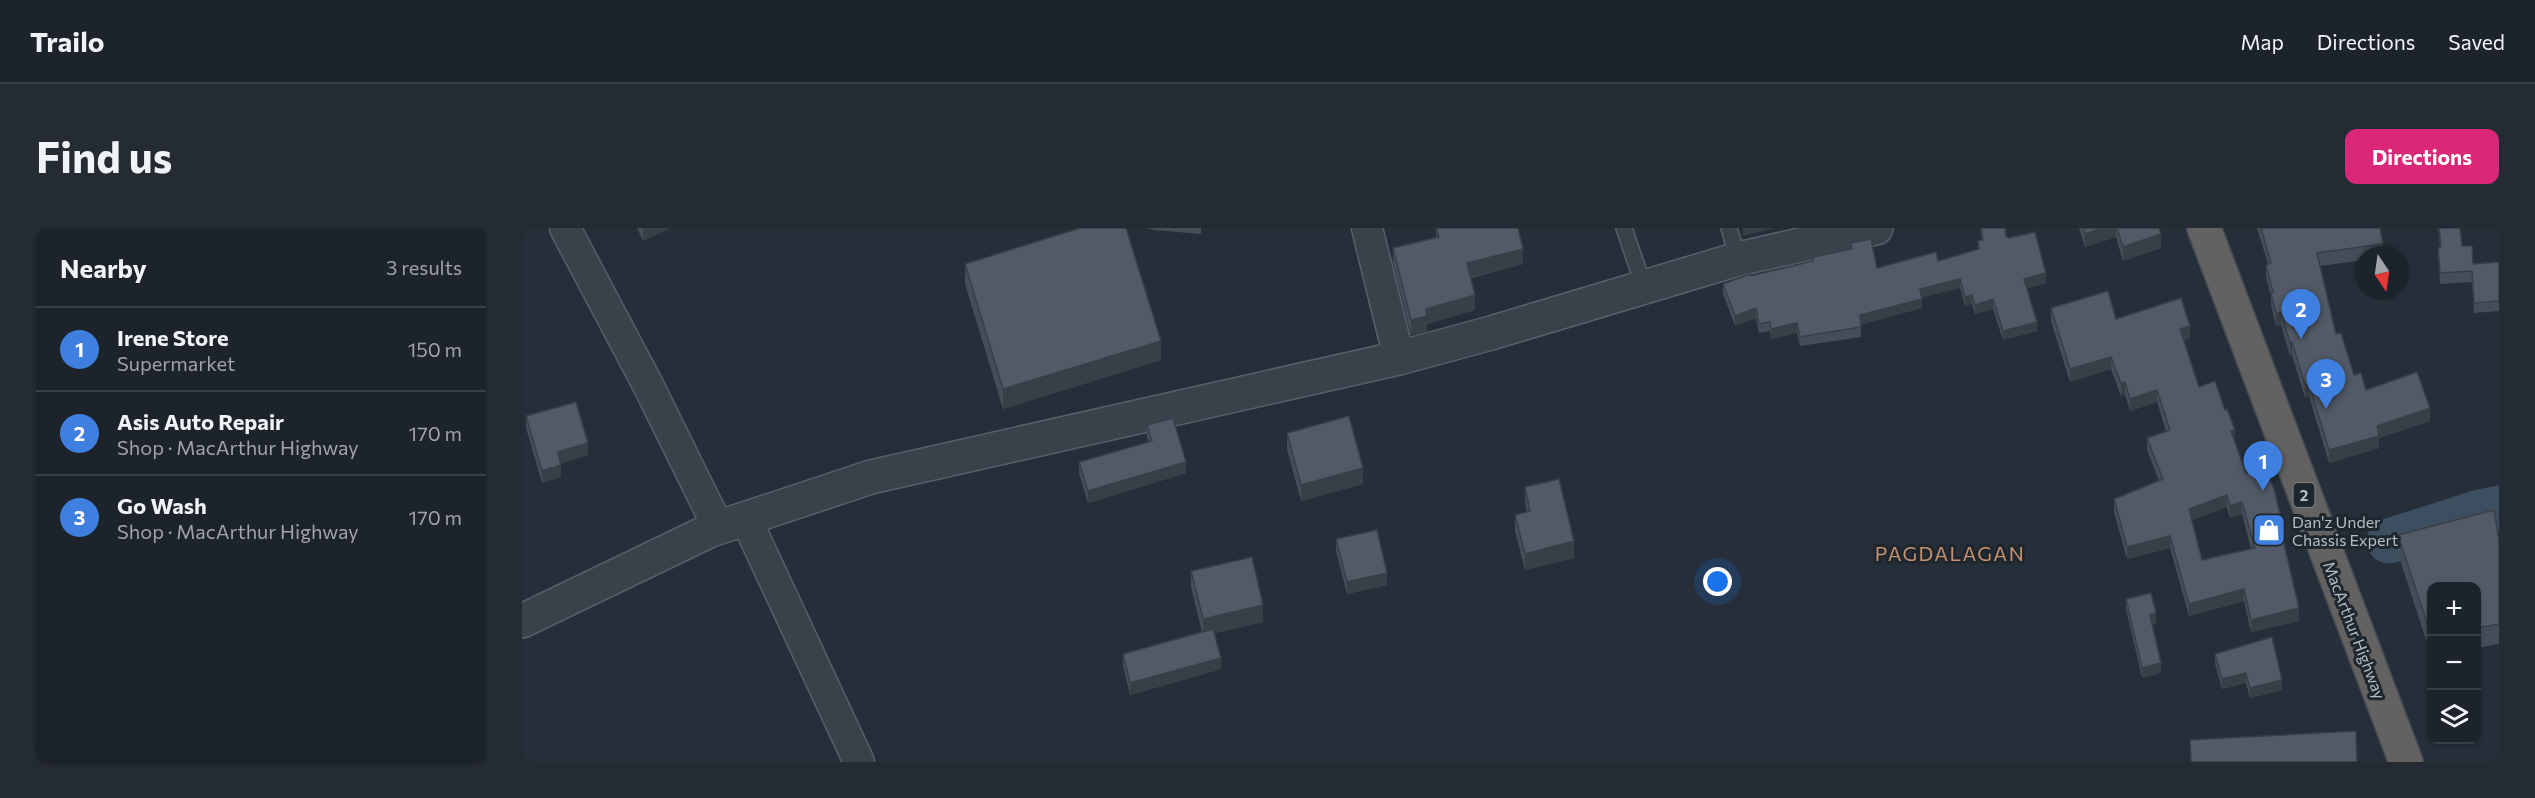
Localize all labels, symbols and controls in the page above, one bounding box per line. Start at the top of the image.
text: Trailo [30,24,105,58]
text: Map [2241,29,2284,54]
text: Directions [2317,29,2415,54]
text: Saved [2448,29,2505,54]
button: Directions [2345,129,2499,184]
text: Find us [36,130,172,182]
north arrow [2355,246,2409,300]
text: Nearby [60,252,147,283]
text: 3 results [386,255,462,279]
pin: 2 [2282,290,2320,339]
text: Irene Store [117,324,229,351]
text: 1 [75,337,84,361]
text: 150 m [408,337,462,361]
text: Supermarket [117,351,235,375]
pin: 3 [2306,360,2346,409]
text: Asis Auto Repair [117,408,284,435]
text: 2 [74,421,85,445]
text: 170 m [409,421,462,445]
text: Shop · MacArthur Highway [117,435,359,459]
pin: 1 [2244,442,2282,491]
road number: 2 [2294,483,2314,507]
text: Go Wash [117,492,207,519]
text: 3 [74,505,85,529]
text: 170 m [409,505,462,529]
shop icon: Dan'z Under Chassis Expert [2251,512,2287,548]
place label: Dan'z Under Chassis Expert [2292,512,2399,549]
text: Shop · MacArthur Highway [117,519,359,543]
district label: PAGDALAGAN [1875,541,2025,565]
street label: MacArthur Highway [2320,559,2390,701]
your location [1703,567,1732,596]
map controls [2427,582,2481,744]
button: + [2427,582,2481,636]
button: − [2427,636,2481,690]
button: layers [2427,690,2481,744]

